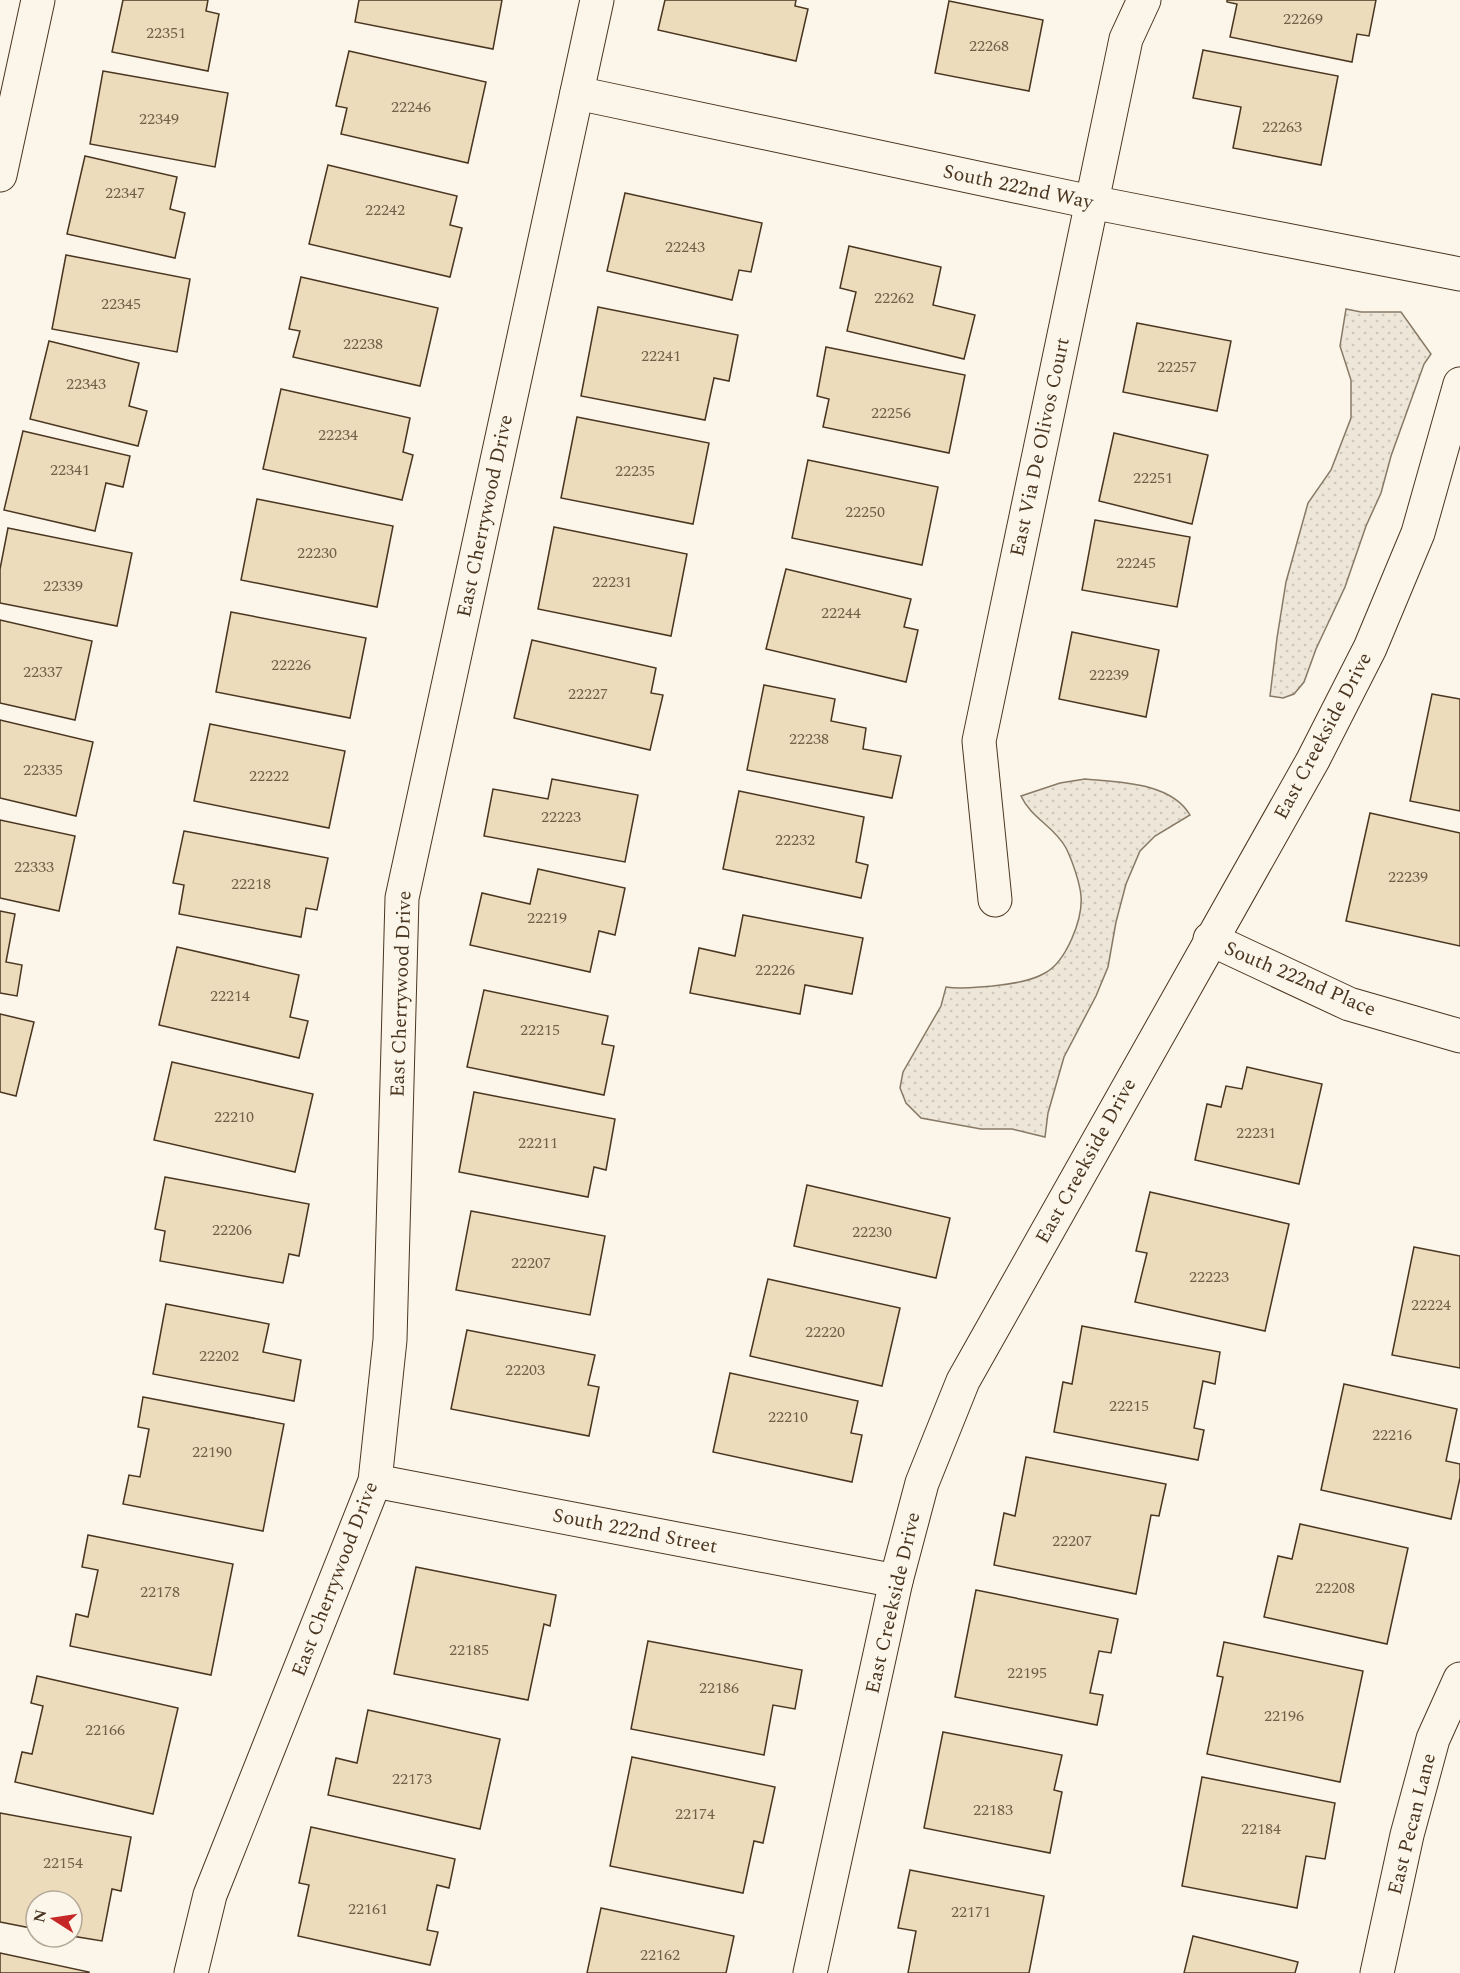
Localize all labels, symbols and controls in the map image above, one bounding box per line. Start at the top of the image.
house number: 22269 [1283,7,1323,31]
house number: 22351 [146,21,186,45]
house number: 22268 [969,34,1009,58]
house number: 22246 [391,95,431,119]
house number: 22349 [139,107,179,131]
house number: 22263 [1262,115,1302,139]
street label: South 222nd Way [940,156,1097,218]
house number: 22347 [105,181,145,205]
house number: 22242 [365,198,405,222]
house number: 22243 [665,235,705,259]
house number: 22262 [874,286,914,310]
house number: 22345 [101,292,141,316]
house number: 22238 [343,332,383,356]
street label: East Via De Olivos Court [1002,335,1078,559]
house number: 22241 [641,344,681,368]
house number: 22257 [1157,355,1197,379]
house number: 22343 [66,372,106,396]
house number: 22256 [871,401,911,425]
street label: East Cherrywood Drive [449,412,521,620]
house number: 22234 [318,423,358,447]
house number: 22341 [50,458,90,482]
house number: 22235 [615,459,655,483]
house number: 22251 [1133,466,1173,490]
house number: 22250 [845,500,885,524]
house number: 22230 [297,541,337,565]
house number: 22245 [1116,551,1156,575]
house number: 22231 [592,570,632,594]
house number: 22339 [43,574,83,598]
house number: 22244 [821,601,861,625]
street label: East Creekside Drive [1266,647,1380,825]
house number: 22226 [271,653,311,677]
house number: 22337 [23,660,63,684]
house number: 22239 [1089,663,1129,687]
house number: 22227 [568,682,608,706]
house number: 22238 [789,727,829,751]
house number: 22335 [23,758,63,782]
house number: 22222 [249,764,289,788]
house number: 22223 [541,805,581,829]
house number: 22232 [775,828,815,852]
house number: 22333 [14,855,54,879]
house number: 22239 [1388,865,1428,889]
house number: 22218 [231,872,271,896]
street label: East Cherrywood Drive [382,890,420,1098]
house number: 22219 [527,906,567,930]
street label: South 222nd Place [1219,933,1381,1025]
house number: 22226 [755,958,795,982]
house number: 22214 [210,984,250,1008]
house number: 22215 [520,1018,560,1042]
street label: East Creekside Drive [1028,1073,1144,1249]
house number: 22210 [214,1105,254,1129]
house number: 22231 [1236,1121,1276,1145]
house number: 22211 [518,1131,558,1155]
house number: 22206 [212,1218,252,1242]
house number: 22230 [852,1220,892,1244]
house number: 22207 [511,1251,551,1275]
house number: 22223 [1189,1265,1229,1289]
house number: 22224 [1411,1293,1451,1317]
house number: 22220 [805,1320,845,1344]
house number: 22202 [199,1344,239,1368]
house number: 22203 [505,1358,545,1382]
house number: 22215 [1109,1394,1149,1418]
house number: 22210 [768,1405,808,1429]
house number: 22216 [1372,1423,1412,1447]
house number: 22190 [192,1440,232,1464]
street label: East Cherrywood Drive [284,1477,386,1681]
street label: South 222nd Street [550,1500,720,1562]
street label: East Creekside Drive [858,1509,928,1697]
house number: 22207 [1052,1529,1092,1553]
house number: 22208 [1315,1576,1355,1600]
house number: 22178 [140,1580,180,1604]
house number: 22185 [449,1638,489,1662]
house number: 22195 [1007,1661,1047,1685]
house number: 22186 [699,1676,739,1700]
house number: 22196 [1264,1704,1304,1728]
house number: 22166 [85,1718,125,1742]
street label: East Pecan Lane [1380,1750,1444,1898]
house number: 22173 [392,1767,432,1791]
house number: 22183 [973,1798,1013,1822]
house number: 22174 [675,1802,715,1826]
house number: 22184 [1241,1817,1281,1841]
house number: 22154 [43,1851,83,1875]
north arrow [24,1889,84,1949]
house number: 22161 [348,1897,388,1921]
house number: 22171 [951,1900,991,1924]
text: N [27,1907,53,1925]
house number: 22162 [640,1943,680,1967]

